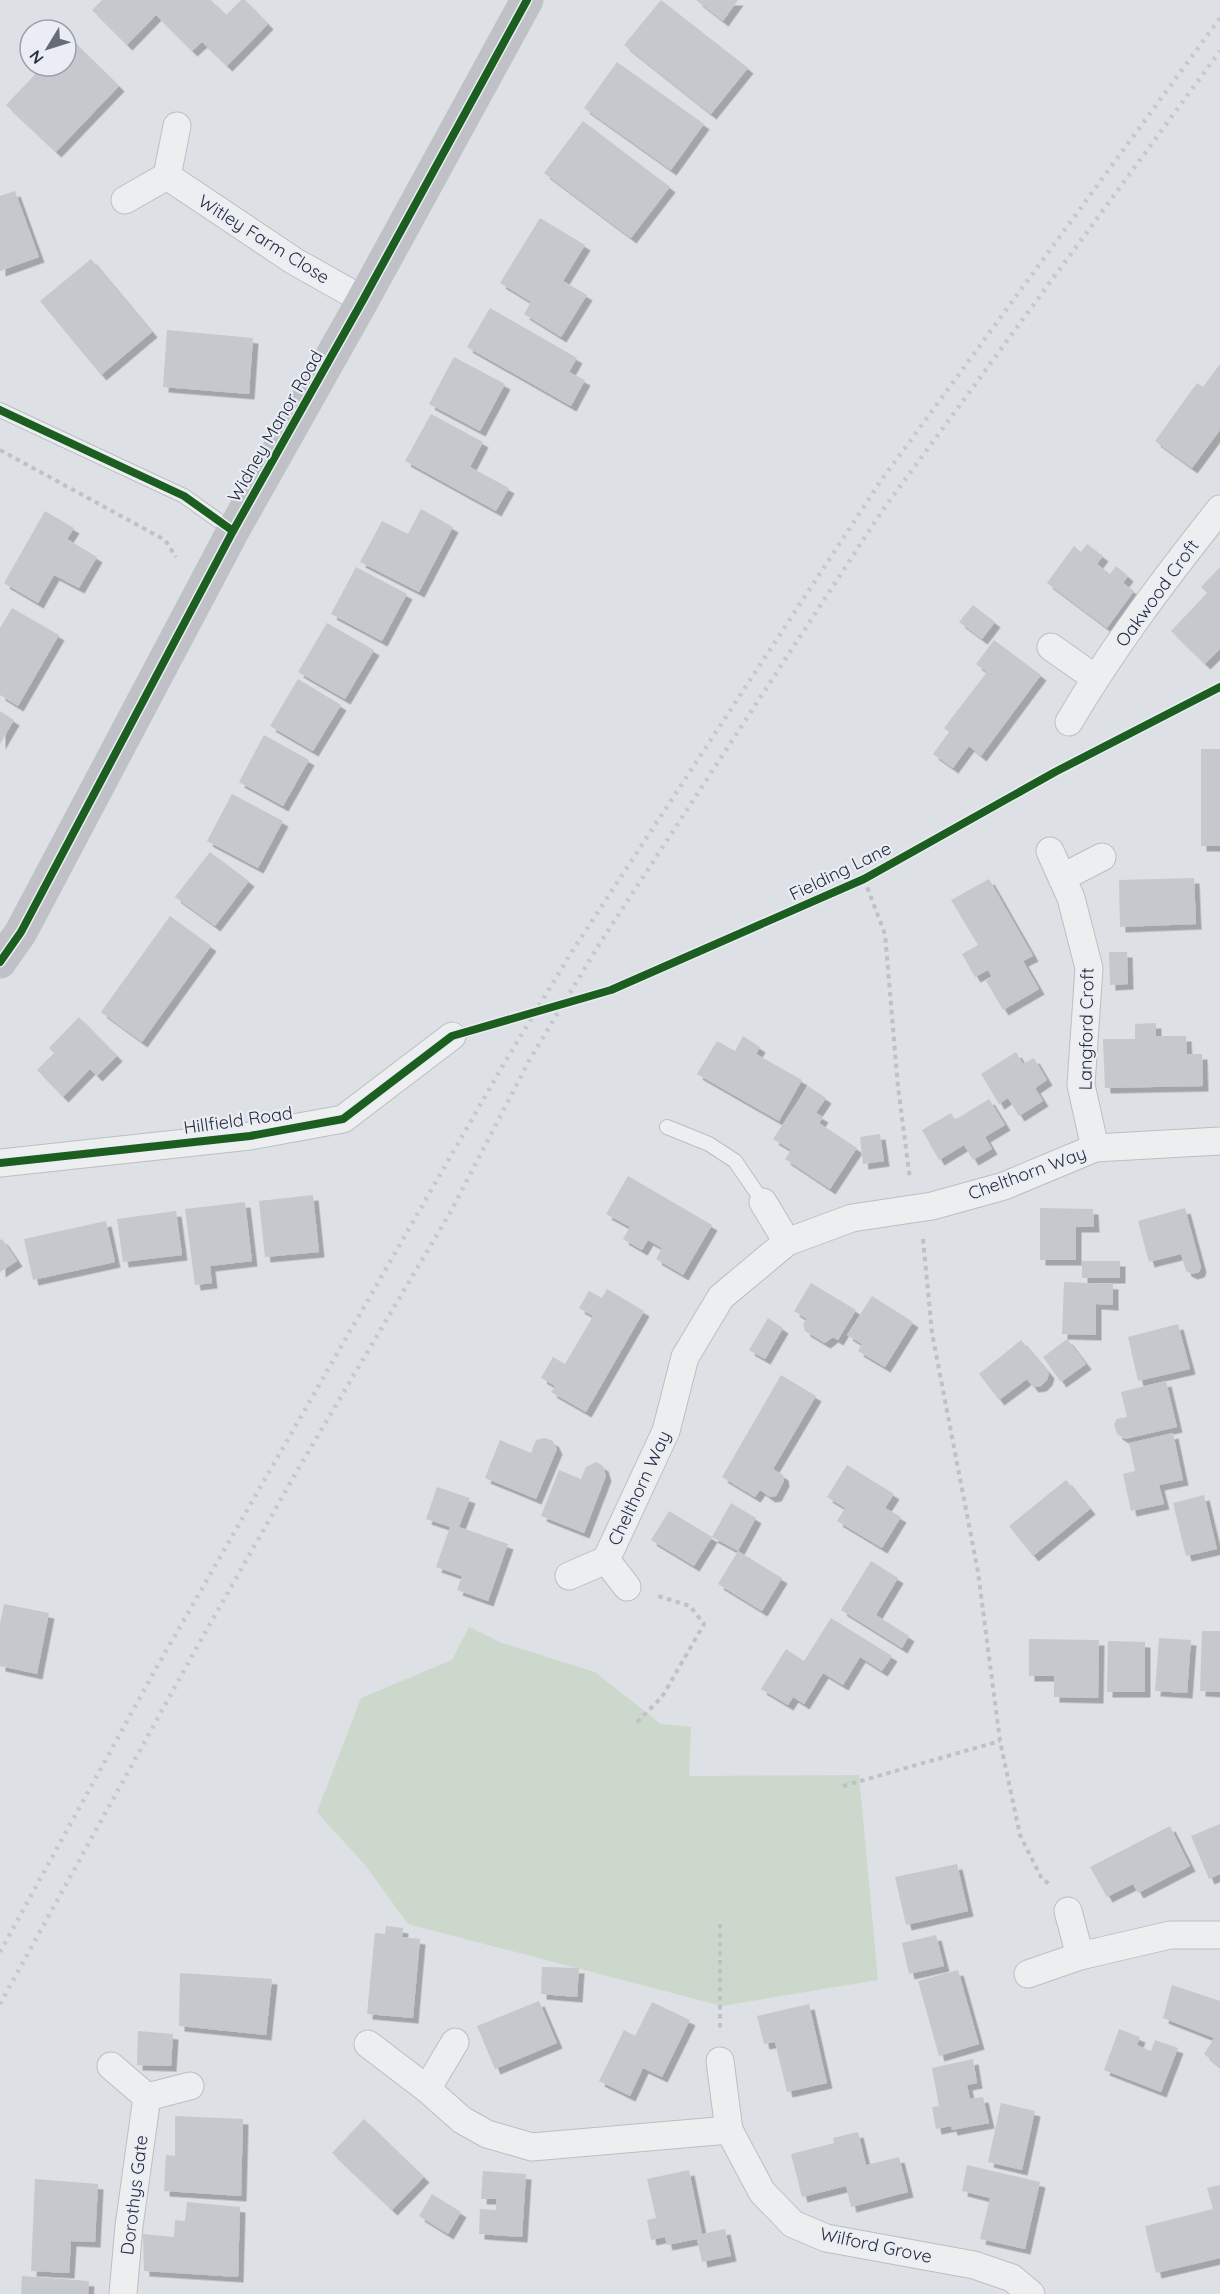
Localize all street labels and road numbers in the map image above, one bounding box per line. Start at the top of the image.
street label: Witley Farm Close [194,189,334,289]
street label: Widney Manor Road [222,346,328,506]
street label: Oakwood Croft [1110,535,1204,651]
street label: Fielding Lane [785,836,895,906]
street label: Langford Croft [1073,967,1099,1091]
street label: Hillfield Road [182,1101,294,1139]
street label: Chelthorn Way [965,1141,1089,1205]
street label: Chelthorn Way [602,1427,676,1549]
street label: Dorothys Gate [115,2134,153,2256]
street label: Wilford Grove [818,2222,934,2268]

